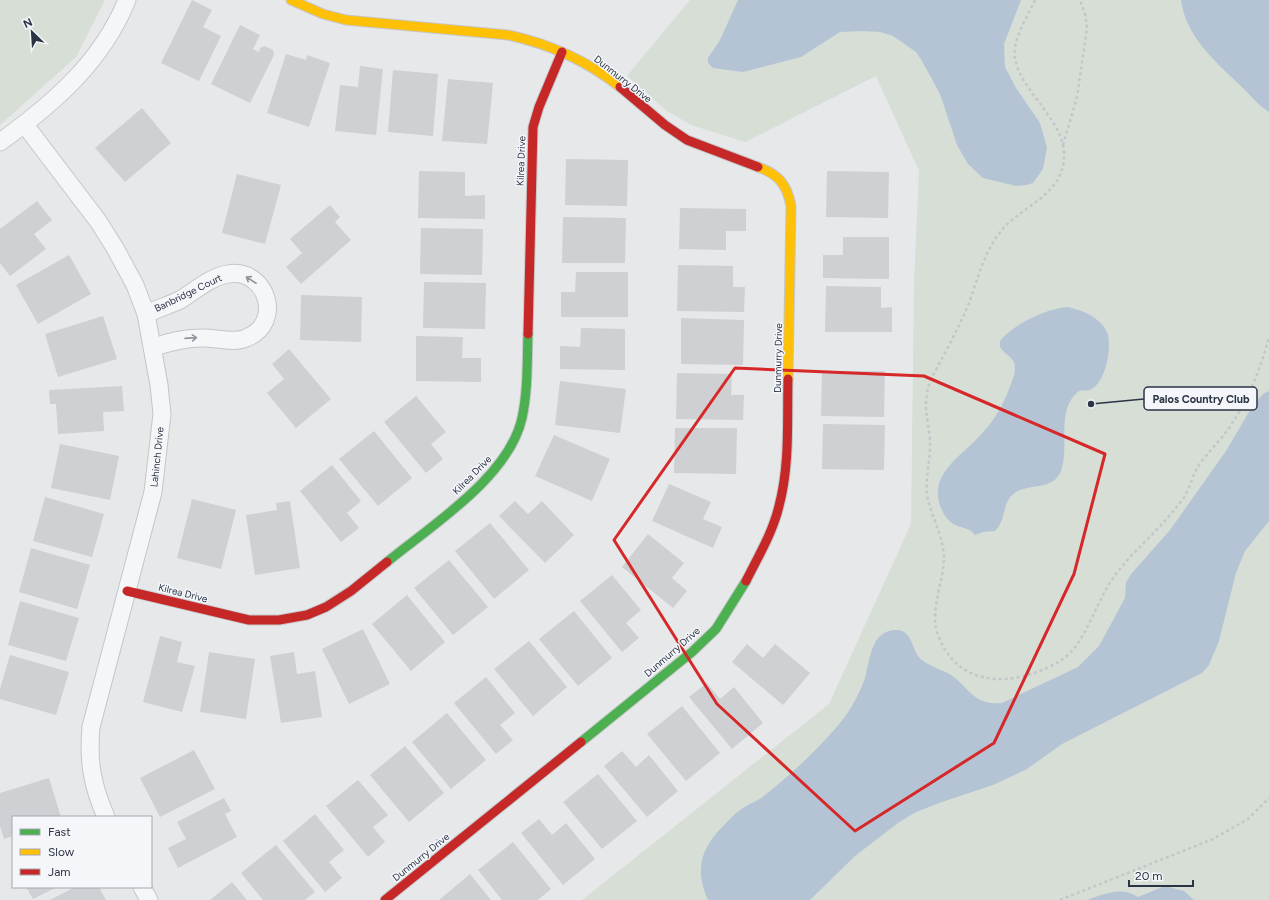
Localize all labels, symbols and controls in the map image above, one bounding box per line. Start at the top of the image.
north arrow [12,12,52,52]
text: N [21,16,35,31]
street label: Dunmurry Drive [592,52,655,106]
street label: Kilrea Drive [514,135,528,186]
street label: Banbridge Court [152,271,224,315]
one-way arrow [246,276,257,284]
street label: Dunmurry Drive [771,322,785,393]
one-way arrow [184,335,197,342]
callout: Palos Country Club [1144,387,1257,410]
text: Palos Country Club [1152,393,1250,406]
street label: Lahinch Drive [147,426,167,488]
street label: Kilrea Drive [450,452,495,497]
street label: Kilrea Drive [157,581,209,606]
street label: Dunmurry Drive [641,624,703,680]
legend [12,816,152,888]
text: Fast [48,825,71,839]
street label: Dunmurry Drive [390,830,453,884]
text: Slow [48,845,75,859]
scale bar [1129,862,1193,888]
text: Jam [48,865,71,879]
text: 20 m [1135,869,1163,883]

